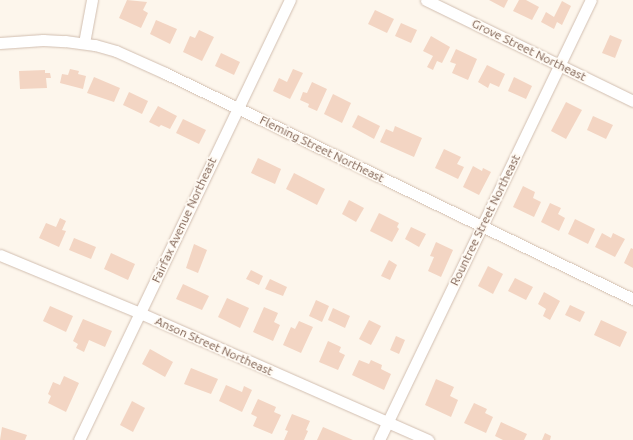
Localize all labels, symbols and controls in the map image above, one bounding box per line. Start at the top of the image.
street label: Grove Street Northeast [470,16,588,84]
street label: Fleming Street Northeast [257,113,387,185]
street label: Rountree Street Northeast [447,152,523,288]
street label: Fairfax Avenue Northeast [149,155,219,285]
street label: Anson Street Northeast [153,314,275,378]

